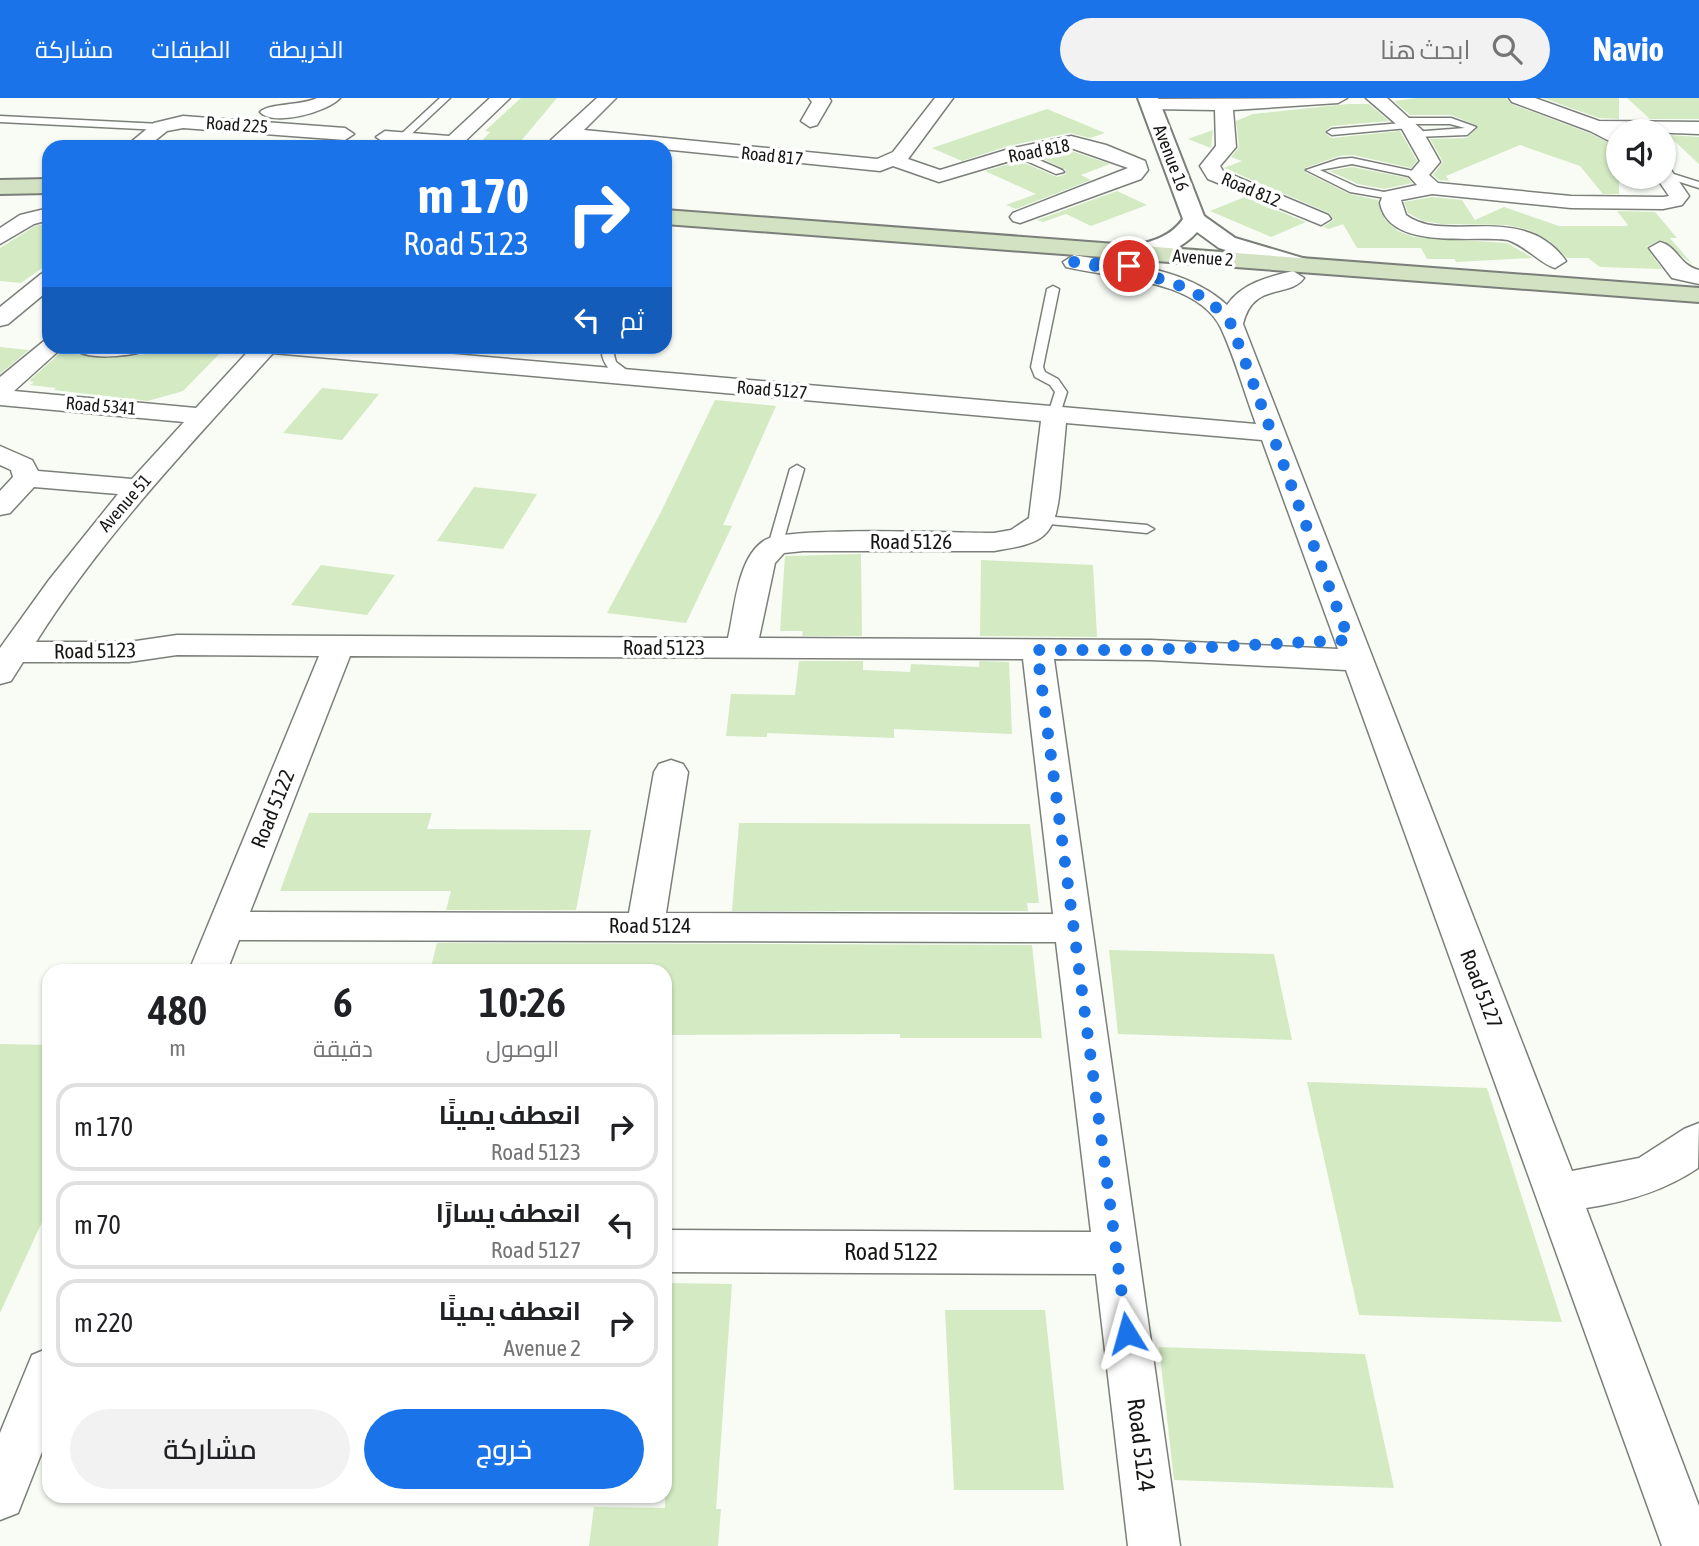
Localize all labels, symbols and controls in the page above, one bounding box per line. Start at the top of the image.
search box [1060,18,1550,81]
icon: search [1488,30,1526,68]
text: Navio [1592,30,1664,68]
text: ابحث هنا [1380,35,1470,65]
text: مشاركة [35,36,113,63]
text: الطبقات [151,36,231,63]
text: الخريطة [269,36,344,63]
street label: Road 225 [205,112,269,137]
map controls [1606,119,1676,189]
button: sound [1606,119,1676,189]
street label: Avenue 16 [1149,122,1194,194]
street label: Road 818 [1006,134,1071,167]
street label: Road 817 [740,142,804,169]
text: 170 m [418,167,529,223]
icon: right [553,168,644,259]
street label: Road 812 [1218,168,1284,211]
text: Road 5123 [403,225,529,262]
pin [1099,236,1159,296]
street label: Avenue 2 [1172,245,1234,270]
icon: arrive [1110,247,1148,285]
icon: left [568,301,606,339]
text: ثم [620,306,644,336]
street label: Road 5127 [736,376,808,403]
street label: Road 5341 [65,392,137,419]
street label: Avenue 51 [94,470,155,536]
street label: Road 5126 [870,529,952,553]
street label: Road 5123 [623,635,705,659]
street label: Road 5123 [54,637,136,663]
street label: Road 5122 [246,766,299,851]
street label: Road 5124 [609,913,691,937]
street label: Road 5127 [1456,946,1508,1031]
text: 6 [333,978,353,1026]
text: 10:26 [479,978,566,1026]
text: 480 [148,986,207,1034]
text: m [169,1035,186,1061]
text: دقيقة [313,1036,373,1062]
text: الوصول [486,1036,559,1062]
text: انعطف يمينًا [439,1100,581,1130]
icon: right [602,1108,640,1146]
text: 170 m [74,1112,133,1142]
text: Road 5123 [491,1139,581,1165]
text: انعطف يسارًا [436,1198,581,1228]
icon: left [602,1206,640,1244]
text: 70 m [74,1210,121,1240]
text: Road 5127 [491,1237,581,1263]
street label: Road 5122 [844,1238,938,1265]
text: انعطف يمينًا [439,1296,581,1326]
position arrow [1090,1296,1164,1370]
icon: right [602,1304,640,1342]
text: 220 m [74,1308,133,1338]
text: Avenue 2 [503,1335,581,1361]
street label: Road 5124 [1122,1397,1161,1493]
button: مشاركة [70,1409,350,1489]
button: خروج [364,1409,644,1489]

